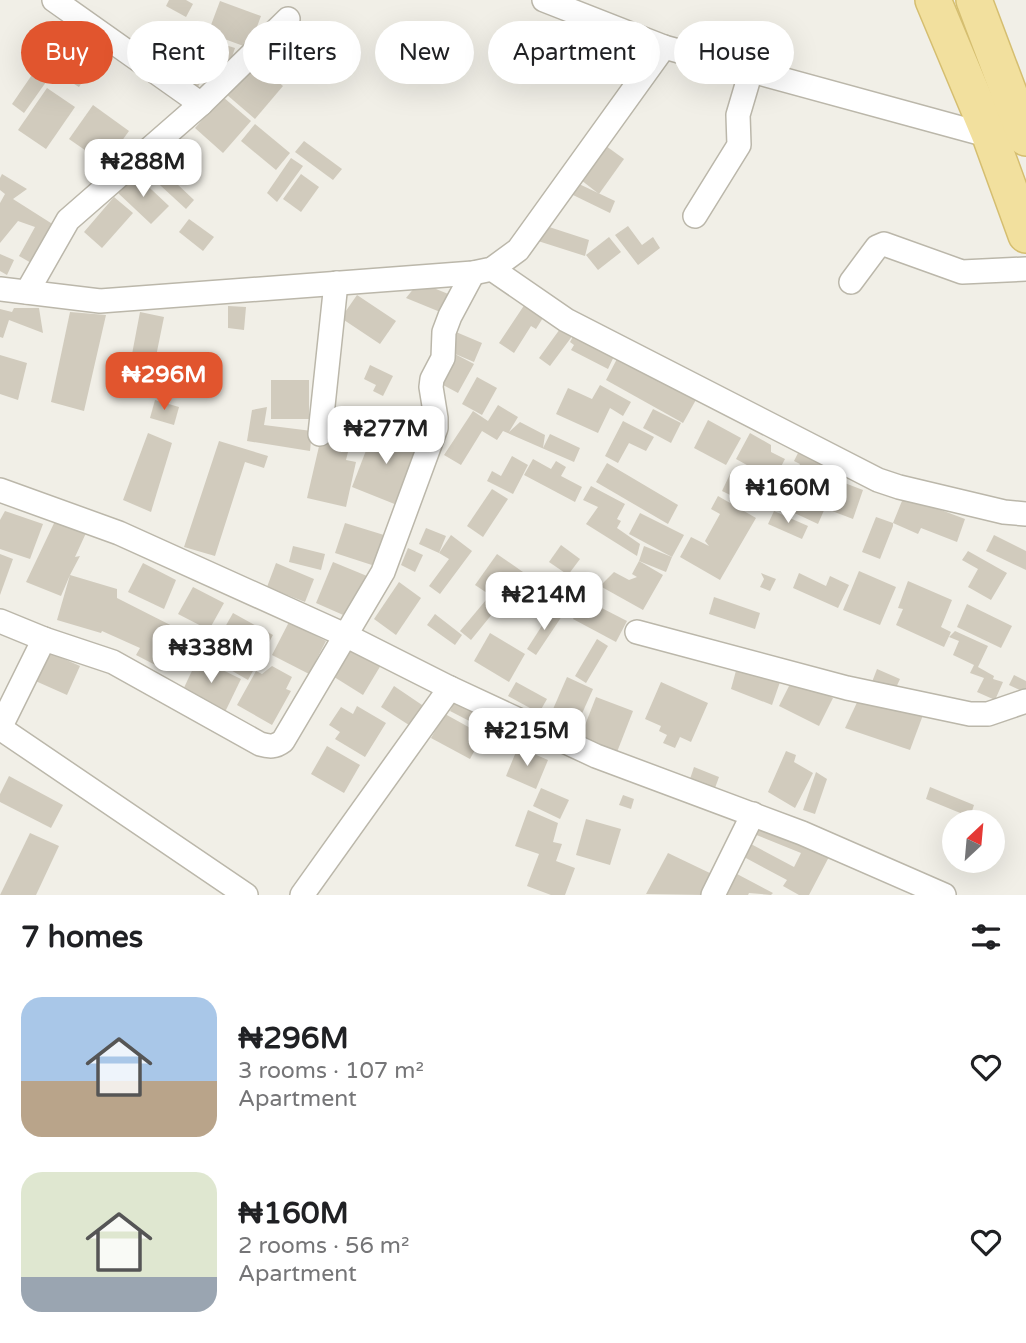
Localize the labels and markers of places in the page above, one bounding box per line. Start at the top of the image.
pin: ₦288M [94,140,192,199]
pin: ₦296M [115,352,213,412]
pin: ₦277M [337,406,435,466]
pin: ₦160M [739,466,837,525]
pin: ₦214M [495,572,593,632]
pin: ₦338M [162,626,260,685]
pin: ₦215M [478,708,576,768]

